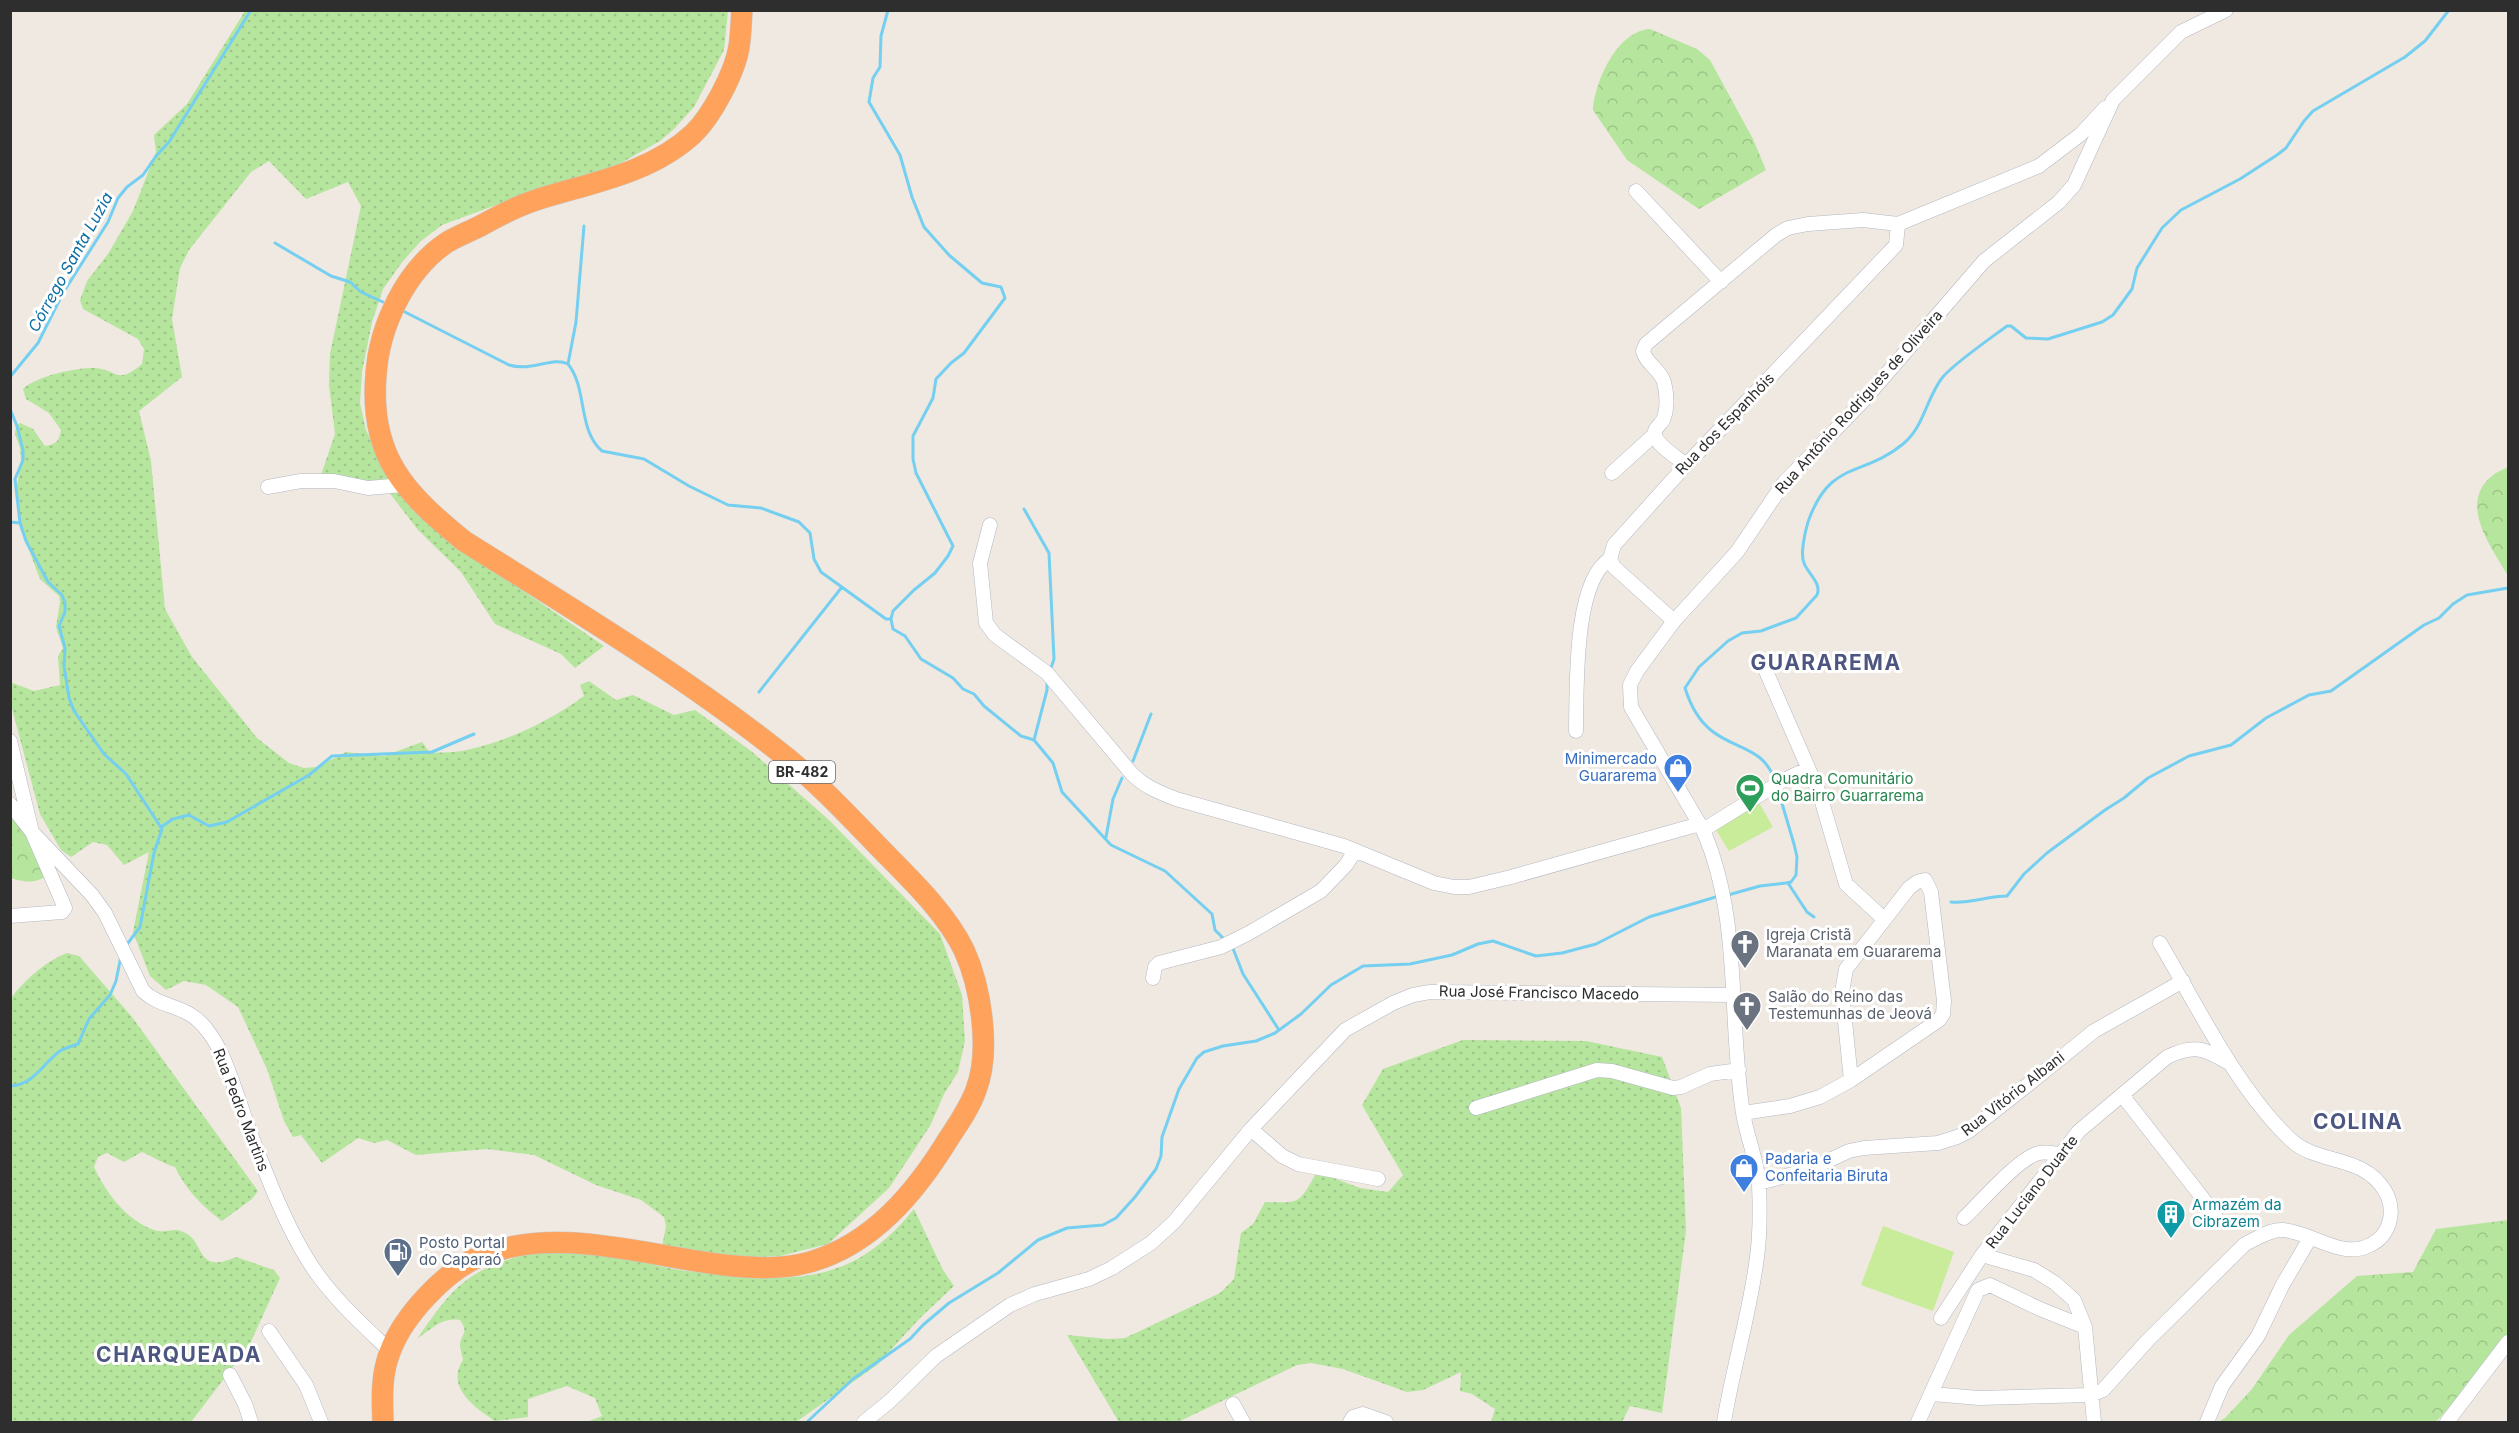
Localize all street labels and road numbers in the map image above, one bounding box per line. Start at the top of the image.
street label: Rua Antônio Rodrigues de Oliveira [1771,306,1946,498]
street label: Rua dos Espanhóis [1671,369,1778,479]
road number: BR-482 [769,761,835,783]
street label: Rua José Francisco Macedo [1439,981,1639,1004]
street label: Rua Pedro Martins [209,1046,274,1174]
street label: Rua Vitório Albani [1957,1047,2068,1140]
street label: Rua Luciano Duarte [1981,1131,2082,1252]

